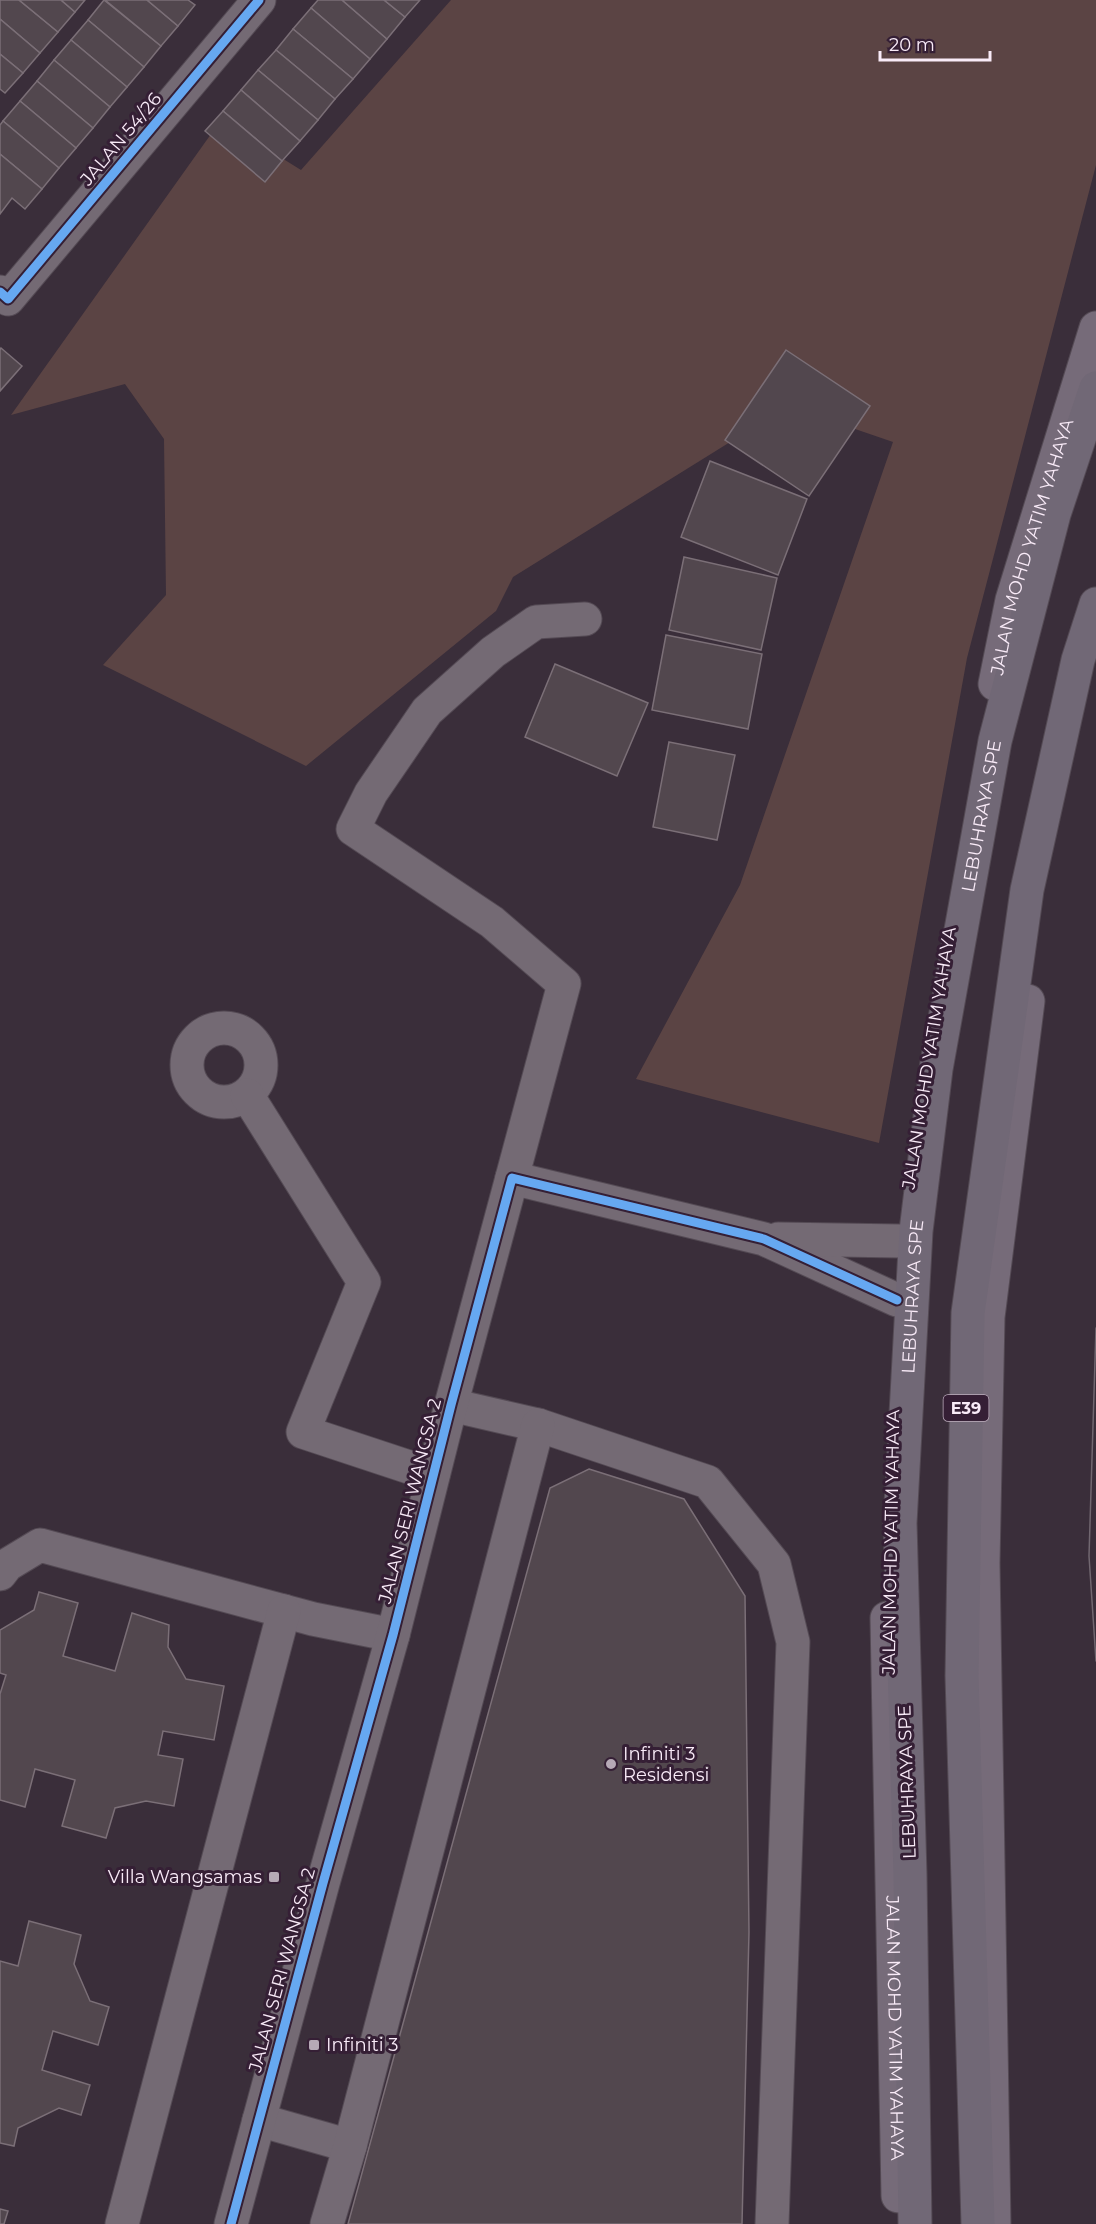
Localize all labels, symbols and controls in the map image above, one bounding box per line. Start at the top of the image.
scale bar [880,24,990,62]
text: 20 m [889,34,935,56]
street label: JALAN 54/26 [75,88,166,191]
street label: JALAN MOHD YATIM YAHAYA [986,416,1078,678]
street label: LEBUHRAYA SPE [957,738,1006,894]
street label: JALAN MOHD YATIM YAHAYA [897,925,961,1192]
street label: LEBUHRAYA SPE [897,1218,928,1374]
road number: E39 [944,1395,988,1421]
street label: JALAN SERI WANGSA 2 [374,1396,446,1607]
street label: JALAN MOHD YATIM YAHAYA [878,1409,904,1676]
street label: LEBUHRAYA SPE [893,1705,921,1859]
place label: Infiniti 3 Residensi [623,1743,709,1786]
marker: Infiniti 3 Residensi [604,1757,618,1771]
street label: JALAN SERI WANGSA 2 [244,1865,320,2075]
place label: Villa Wangsamas [108,1866,262,1888]
marker: Villa Wangsamas [267,1870,281,1884]
street label: JALAN MOHD YATIM YAHAYA [881,1894,908,2161]
place label: Infiniti 3 [326,2034,398,2056]
marker: Infiniti 3 [307,2038,321,2052]

